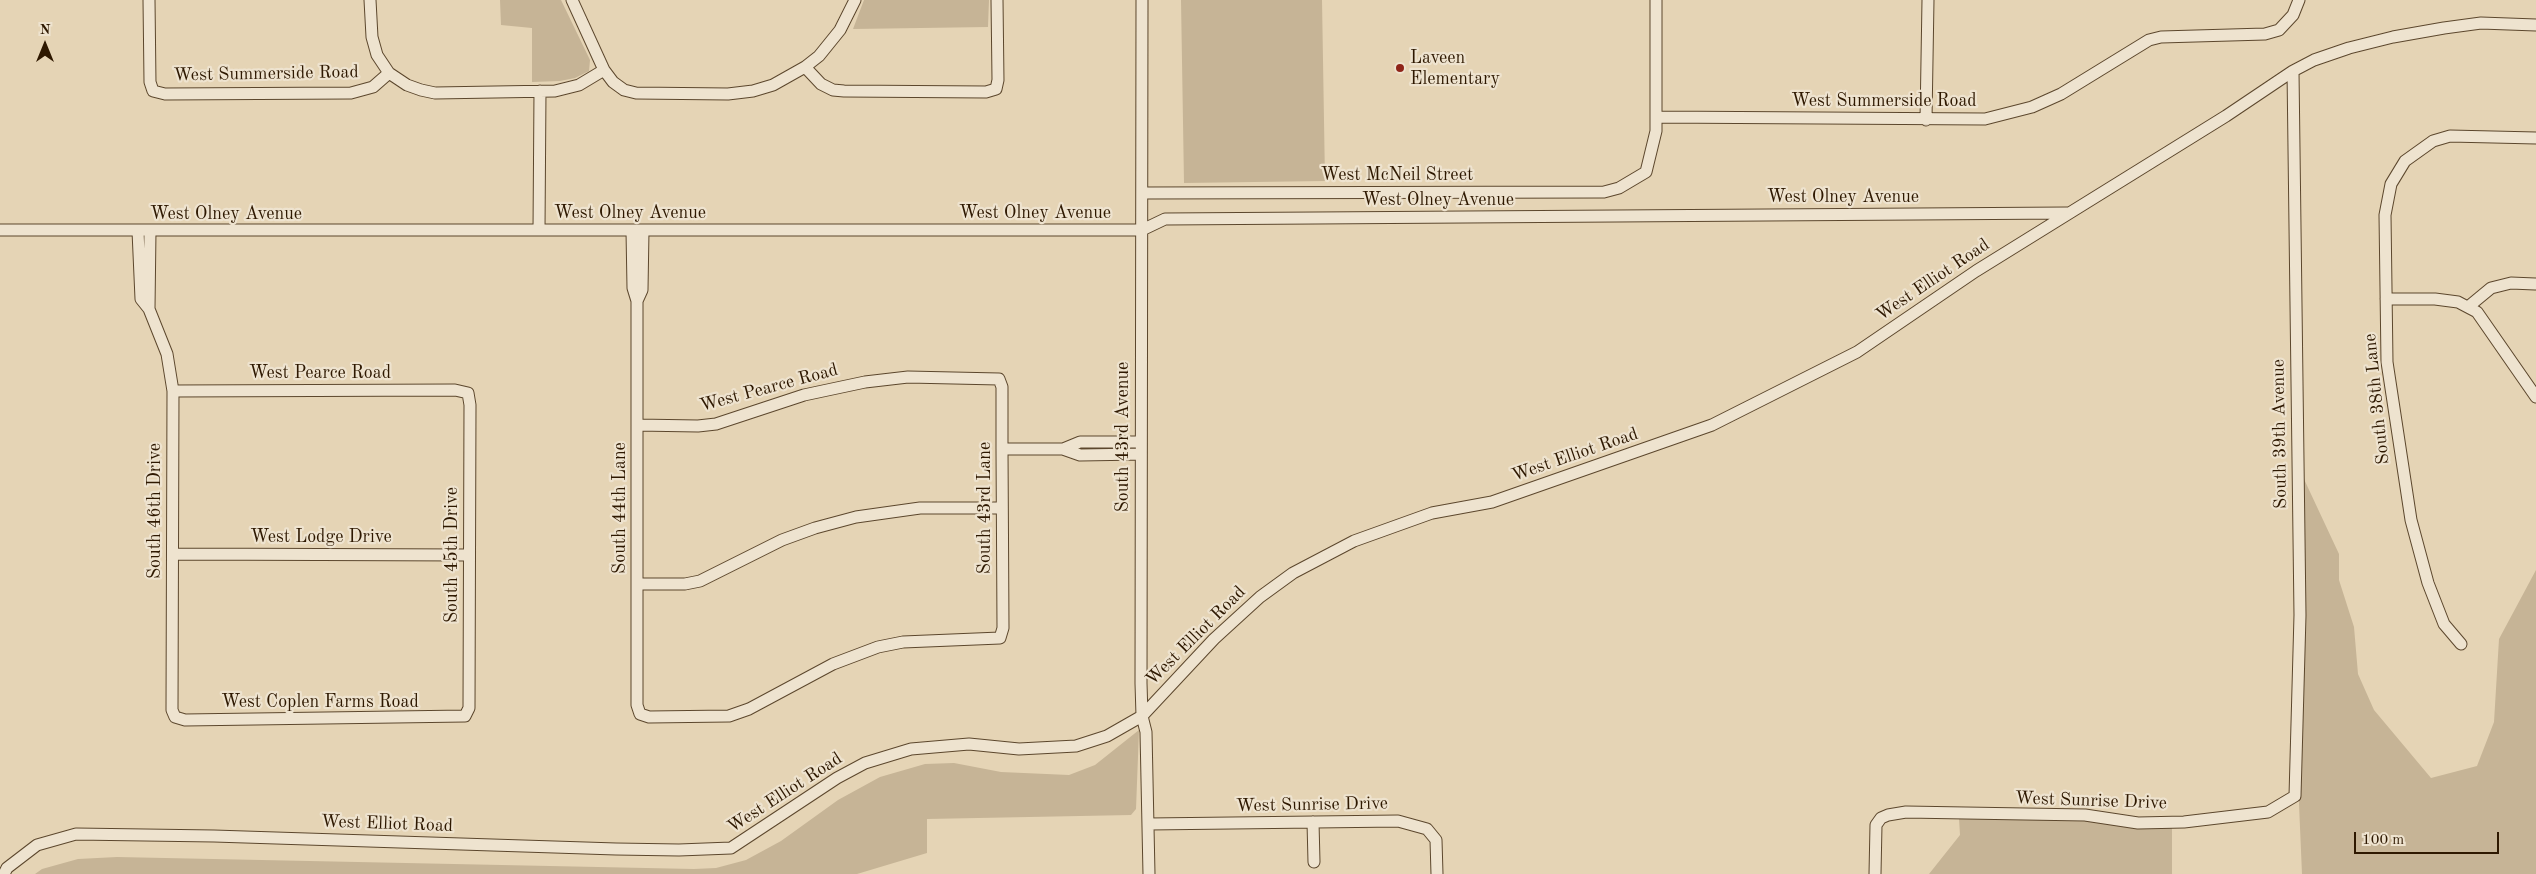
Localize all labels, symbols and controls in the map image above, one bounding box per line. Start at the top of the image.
north arrow [20,20,70,70]
text: N [40,23,50,37]
place label: Laveen Elementary [1410,47,1500,90]
street label: West Summerside Road [173,62,359,86]
marker: Laveen Elementary [1394,62,1406,74]
street label: West Summerside Road [1791,90,1977,112]
street label: West McNeil Street [1321,164,1473,186]
street label: West Olney Avenue [1767,186,1919,208]
street label: West Olney Avenue [1362,189,1514,211]
street label: West Olney Avenue [554,202,706,224]
street label: West Olney Avenue [959,202,1111,224]
street label: West Olney Avenue [150,203,302,225]
street label: West Elliot Road [1872,234,1994,326]
street label: South 38th Lane [2359,332,2395,466]
street label: West Pearce Road [698,359,840,417]
street label: South 39th Avenue [2268,359,2292,509]
street label: West Pearce Road [249,362,391,384]
street label: South 43rd Avenue [1112,362,1134,512]
street label: West Elliot Road [1509,423,1641,487]
street label: South 44th Lane [609,442,631,574]
street label: South 43rd Lane [974,442,996,574]
street label: South 46th Drive [144,443,166,579]
street label: South 45th Drive [441,487,463,623]
street label: West Lodge Drive [250,526,392,548]
street label: West Elliot Road [1142,582,1250,690]
street label: West Coplen Farms Road [221,691,419,713]
street label: West Elliot Road [724,748,846,838]
street label: West Sunrise Drive [2015,788,2167,814]
street label: West Sunrise Drive [1236,793,1388,817]
street label: West Elliot Road [321,811,453,837]
scale bar [2356,822,2501,854]
text: 100 m [2362,833,2404,848]

